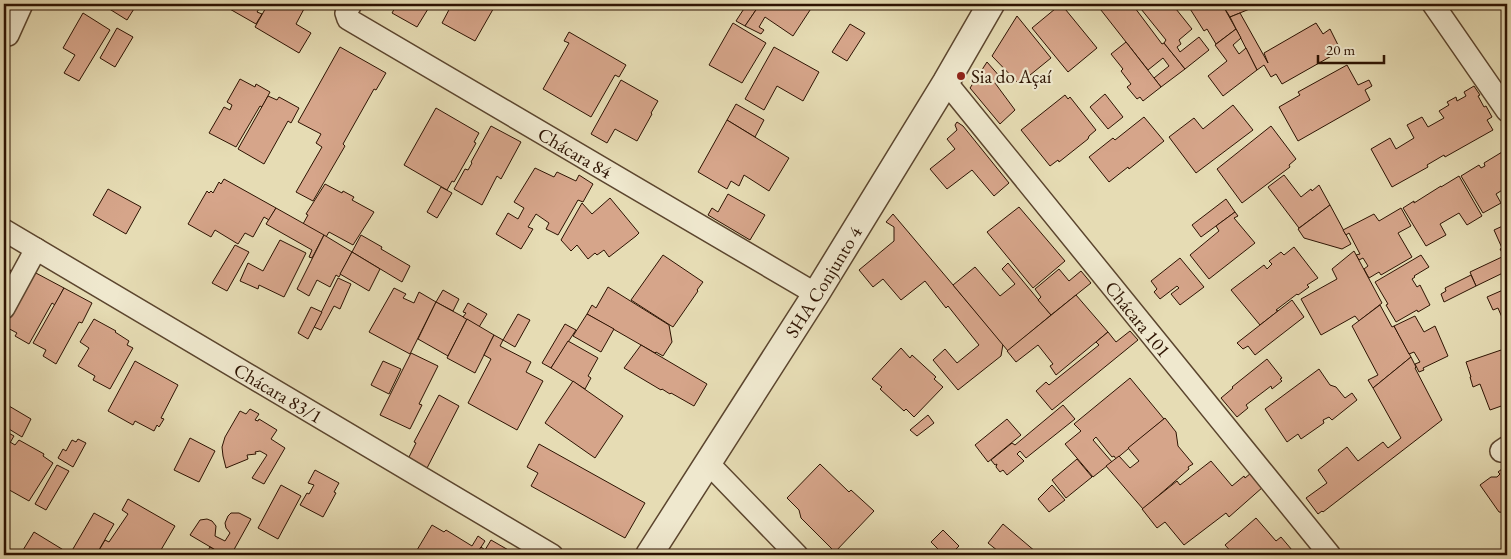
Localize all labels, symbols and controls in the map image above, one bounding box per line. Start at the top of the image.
scale bar [1318,32,1385,64]
text: 20 m [1326,40,1355,59]
place label: Sia do Açaí [971,64,1052,89]
marker: Sia do Açaí [955,70,967,82]
street label: Chácara 84 [533,121,617,185]
street label: SHA Conjunto 4 [779,221,868,343]
street label: Chácara 101 [1099,276,1176,362]
street label: Chácara 83/1 [229,357,327,429]

